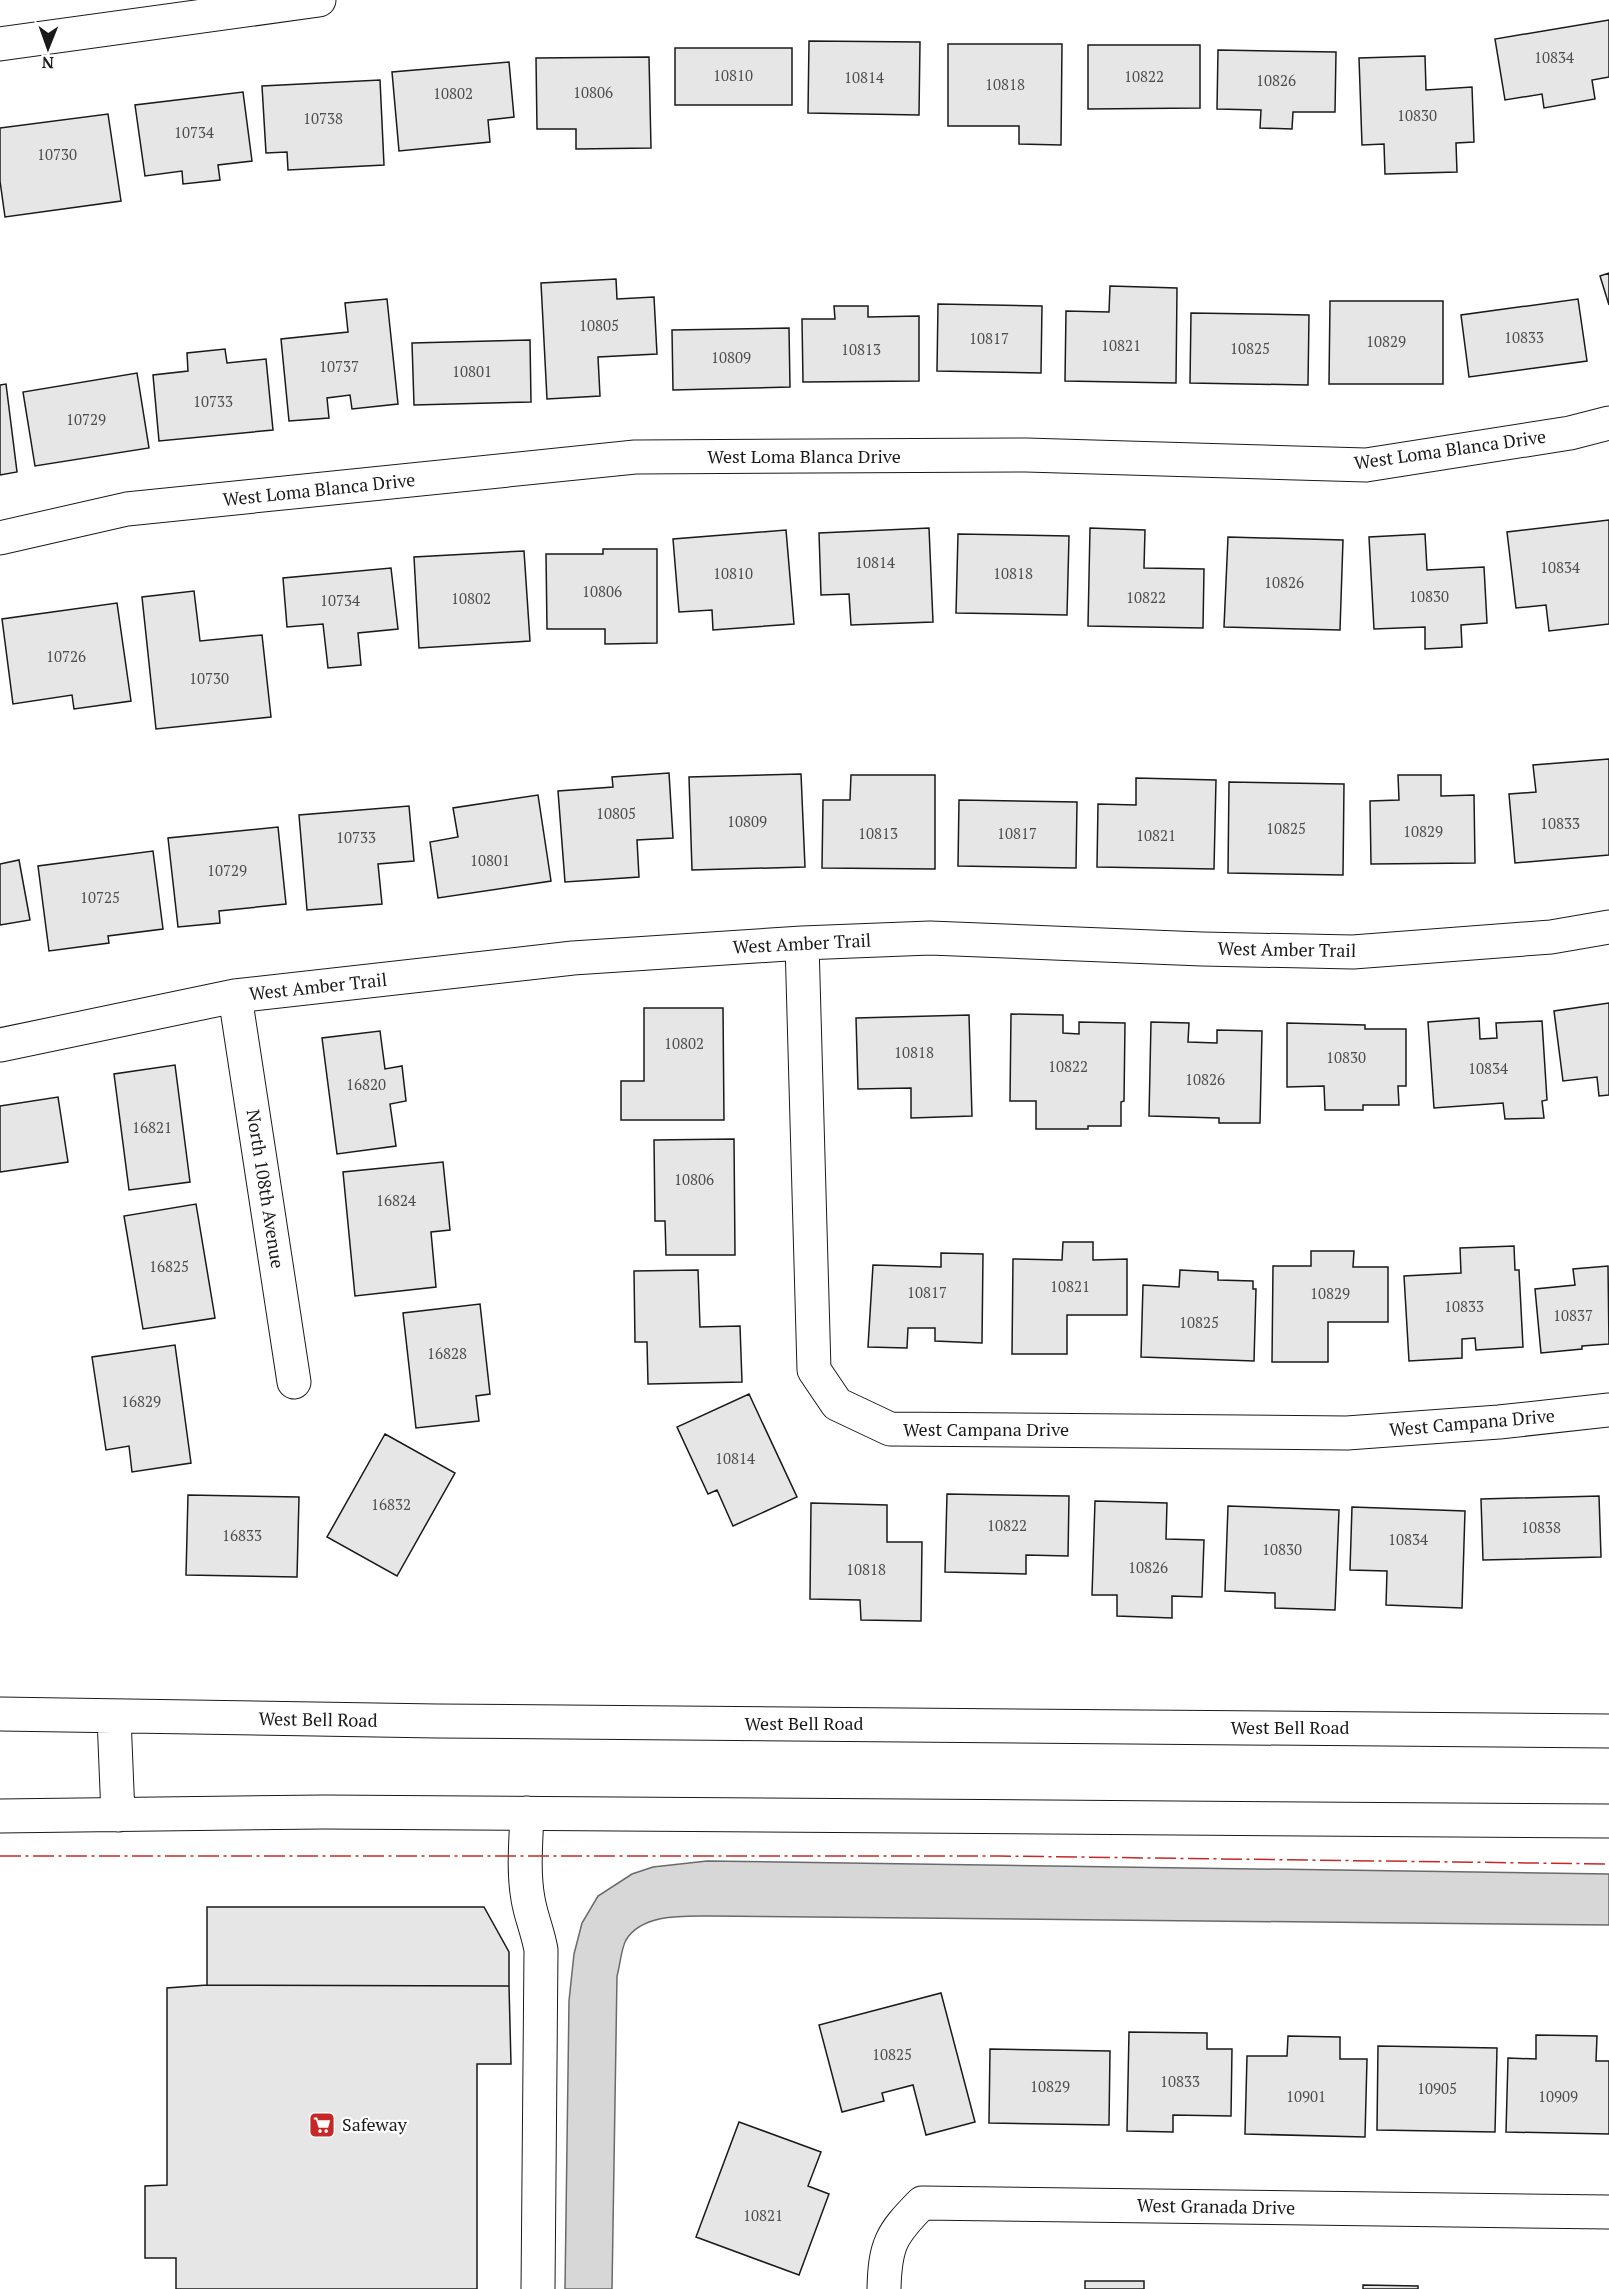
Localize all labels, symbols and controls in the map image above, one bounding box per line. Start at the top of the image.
north arrow [18,18,78,78]
house number: 10834 [1534,47,1574,67]
text: N [41,52,54,74]
house number: 10810 [713,65,753,85]
house number: 10822 [1124,66,1164,86]
house number: 10814 [844,67,884,87]
house number: 10826 [1256,70,1296,90]
house number: 10818 [985,74,1025,94]
house number: 10806 [573,82,613,102]
house number: 10802 [433,83,473,103]
house number: 10830 [1397,105,1437,125]
house number: 10738 [303,108,343,128]
house number: 10734 [174,122,214,142]
house number: 10730 [37,144,77,164]
house number: 10805 [579,315,619,335]
house number: 10833 [1504,327,1544,347]
house number: 10817 [969,328,1009,348]
house number: 10829 [1366,331,1406,351]
house number: 10821 [1101,335,1141,355]
house number: 10825 [1230,338,1270,358]
house number: 10813 [841,339,881,359]
house number: 10809 [711,347,751,367]
house number: 10737 [319,356,359,376]
house number: 10801 [452,361,492,381]
house number: 10733 [193,391,233,411]
house number: 10729 [66,409,106,429]
street label: West Loma Blanca Drive [1352,424,1547,474]
street label: West Loma Blanca Drive [707,444,901,468]
street label: West Loma Blanca Drive [221,467,416,511]
house number: 10814 [855,552,895,572]
house number: 10834 [1540,557,1580,577]
house number: 10810 [713,563,753,583]
house number: 10818 [993,563,1033,583]
house number: 10826 [1264,572,1304,592]
house number: 10806 [582,581,622,601]
house number: 10830 [1409,586,1449,606]
house number: 10822 [1126,587,1166,607]
house number: 10802 [451,588,491,608]
house number: 10734 [320,590,360,610]
house number: 10726 [46,646,86,666]
house number: 10730 [189,668,229,688]
house number: 10805 [596,803,636,823]
house number: 10809 [727,811,767,831]
house number: 10833 [1540,813,1580,833]
house number: 10825 [1266,818,1306,838]
house number: 10829 [1403,821,1443,841]
house number: 10813 [858,823,898,843]
house number: 10817 [997,823,1037,843]
house number: 10821 [1136,825,1176,845]
house number: 10733 [336,827,376,847]
house number: 10801 [470,850,510,870]
house number: 10729 [207,860,247,880]
house number: 10725 [80,887,120,907]
street label: West Amber Trail [732,927,872,959]
street label: West Amber Trail [1218,936,1357,962]
street label: West Amber Trail [248,967,388,1005]
house number: 10802 [664,1033,704,1053]
house number: 10818 [894,1042,934,1062]
house number: 10830 [1326,1047,1366,1067]
house number: 10822 [1048,1056,1088,1076]
house number: 10834 [1468,1058,1508,1078]
house number: 10826 [1185,1069,1225,1089]
house number: 16820 [346,1074,386,1094]
street label: North 108th Avenue [242,1108,290,1270]
house number: 16821 [132,1117,172,1137]
house number: 10806 [674,1169,714,1189]
house number: 16824 [376,1190,416,1210]
house number: 16825 [149,1256,189,1276]
house number: 10821 [1050,1276,1090,1296]
house number: 10817 [907,1282,947,1302]
house number: 10829 [1310,1283,1350,1303]
house number: 10833 [1444,1296,1484,1316]
house number: 10837 [1553,1305,1593,1325]
house number: 10825 [1179,1312,1219,1332]
house number: 16828 [427,1343,467,1363]
house number: 16829 [121,1391,161,1411]
street label: West Campana Drive [1388,1403,1556,1441]
street label: West Campana Drive [903,1417,1069,1441]
house number: 10814 [715,1448,755,1468]
house number: 16832 [371,1494,411,1514]
house number: 10822 [987,1515,1027,1535]
house number: 10838 [1521,1517,1561,1537]
house number: 16833 [222,1525,262,1545]
house number: 10834 [1388,1529,1428,1549]
house number: 10830 [1262,1539,1302,1559]
house number: 10826 [1128,1557,1168,1577]
house number: 10818 [846,1559,886,1579]
street label: West Bell Road [258,1706,378,1732]
street label: West Bell Road [744,1711,864,1735]
street label: West Bell Road [1230,1715,1350,1739]
house number: 10825 [872,2044,912,2064]
house number: 10833 [1160,2071,1200,2091]
house number: 10829 [1030,2076,1070,2096]
house number: 10905 [1417,2078,1457,2098]
house number: 10901 [1286,2086,1326,2106]
house number: 10909 [1538,2086,1578,2106]
supermarket icon: Safeway [307,2110,337,2140]
place label: Safeway [342,2112,408,2136]
street label: West Granada Drive [1137,2193,1295,2219]
house number: 10821 [743,2205,783,2225]

